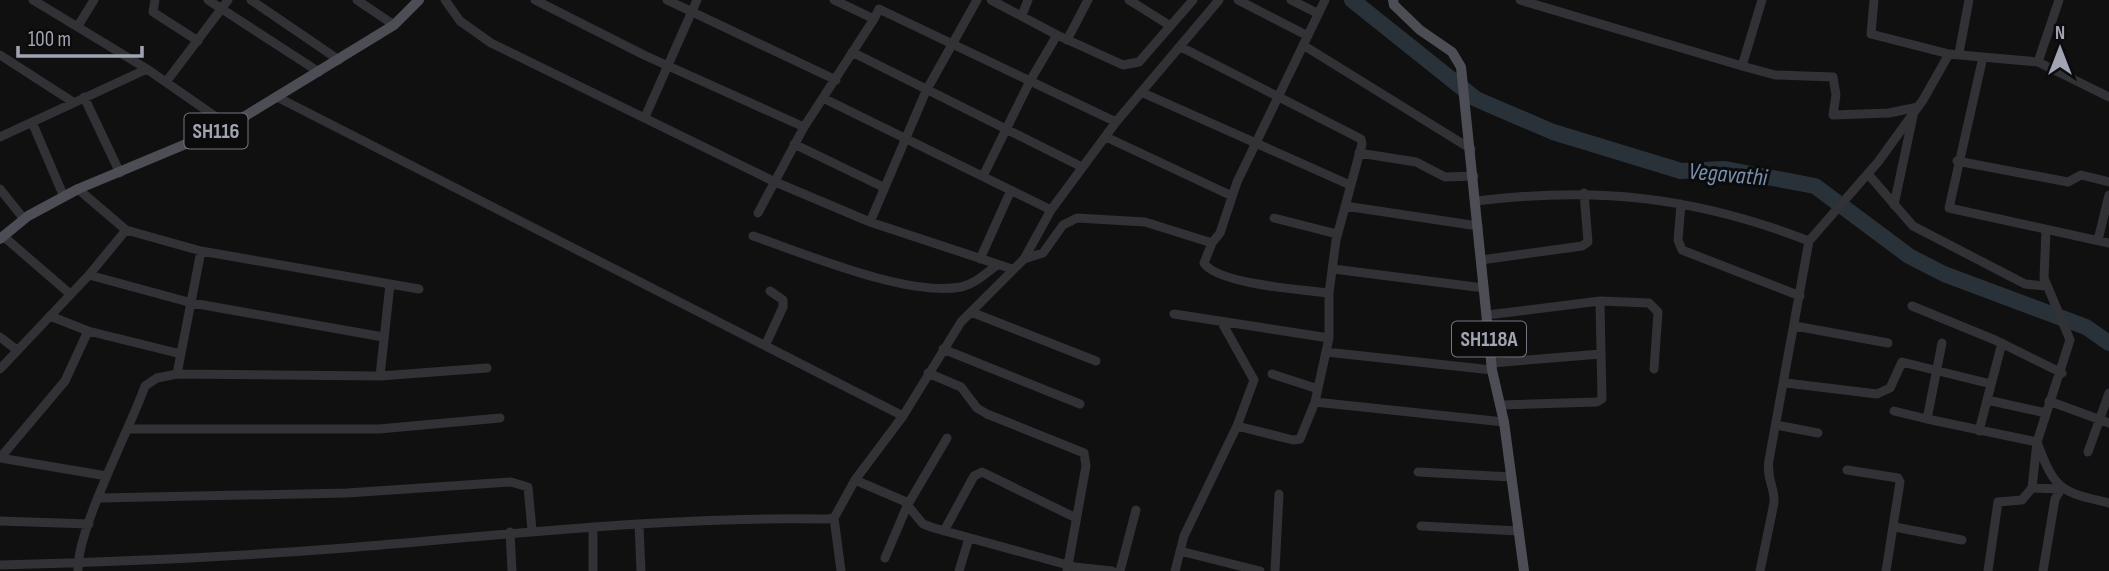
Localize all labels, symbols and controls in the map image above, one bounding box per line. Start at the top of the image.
scale bar [18,14,142,58]
north arrow [2025,14,2095,84]
text: N [2055,22,2065,45]
text: 100 m [28,27,71,52]
road number: SH116 [184,114,248,148]
water label: Vegavathi [1687,157,1769,192]
road number: SH118A [1452,322,1526,356]

